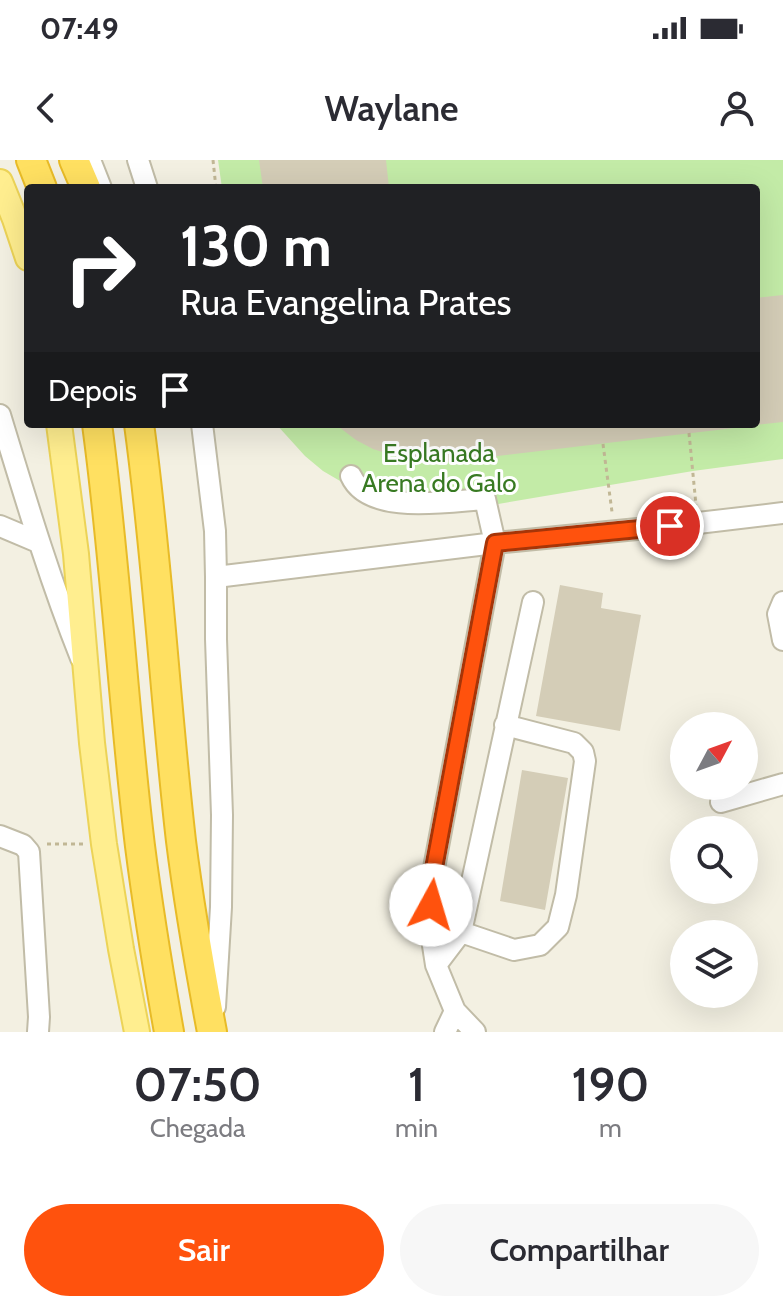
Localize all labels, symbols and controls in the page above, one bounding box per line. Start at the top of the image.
text: 07:49 [40,10,119,47]
icon: back [24,86,68,130]
text: Waylane [324,86,459,130]
icon: person [715,86,759,130]
text: 130 m [180,212,332,280]
icon: right [48,216,152,320]
text: Rua Evangelina Prates [180,280,512,324]
icon: arrive [153,368,197,412]
text: Depois [48,372,137,409]
park label: Esplanada Arena do Galo [362,437,516,499]
pin [636,492,704,560]
icon: arrive [648,504,692,548]
north arrow [670,712,758,800]
map controls [670,712,758,1008]
button: search [670,816,758,904]
position arrow [389,863,473,947]
button: layers [670,920,758,1008]
text: 07:50 [134,1055,262,1113]
text: 1 [408,1055,425,1113]
text: 190 [572,1055,649,1113]
text: Chegada [150,1112,245,1144]
text: min [395,1112,438,1144]
text: m [599,1112,622,1144]
button: Sair [24,1204,384,1296]
button: Compartilhar [400,1204,759,1296]

